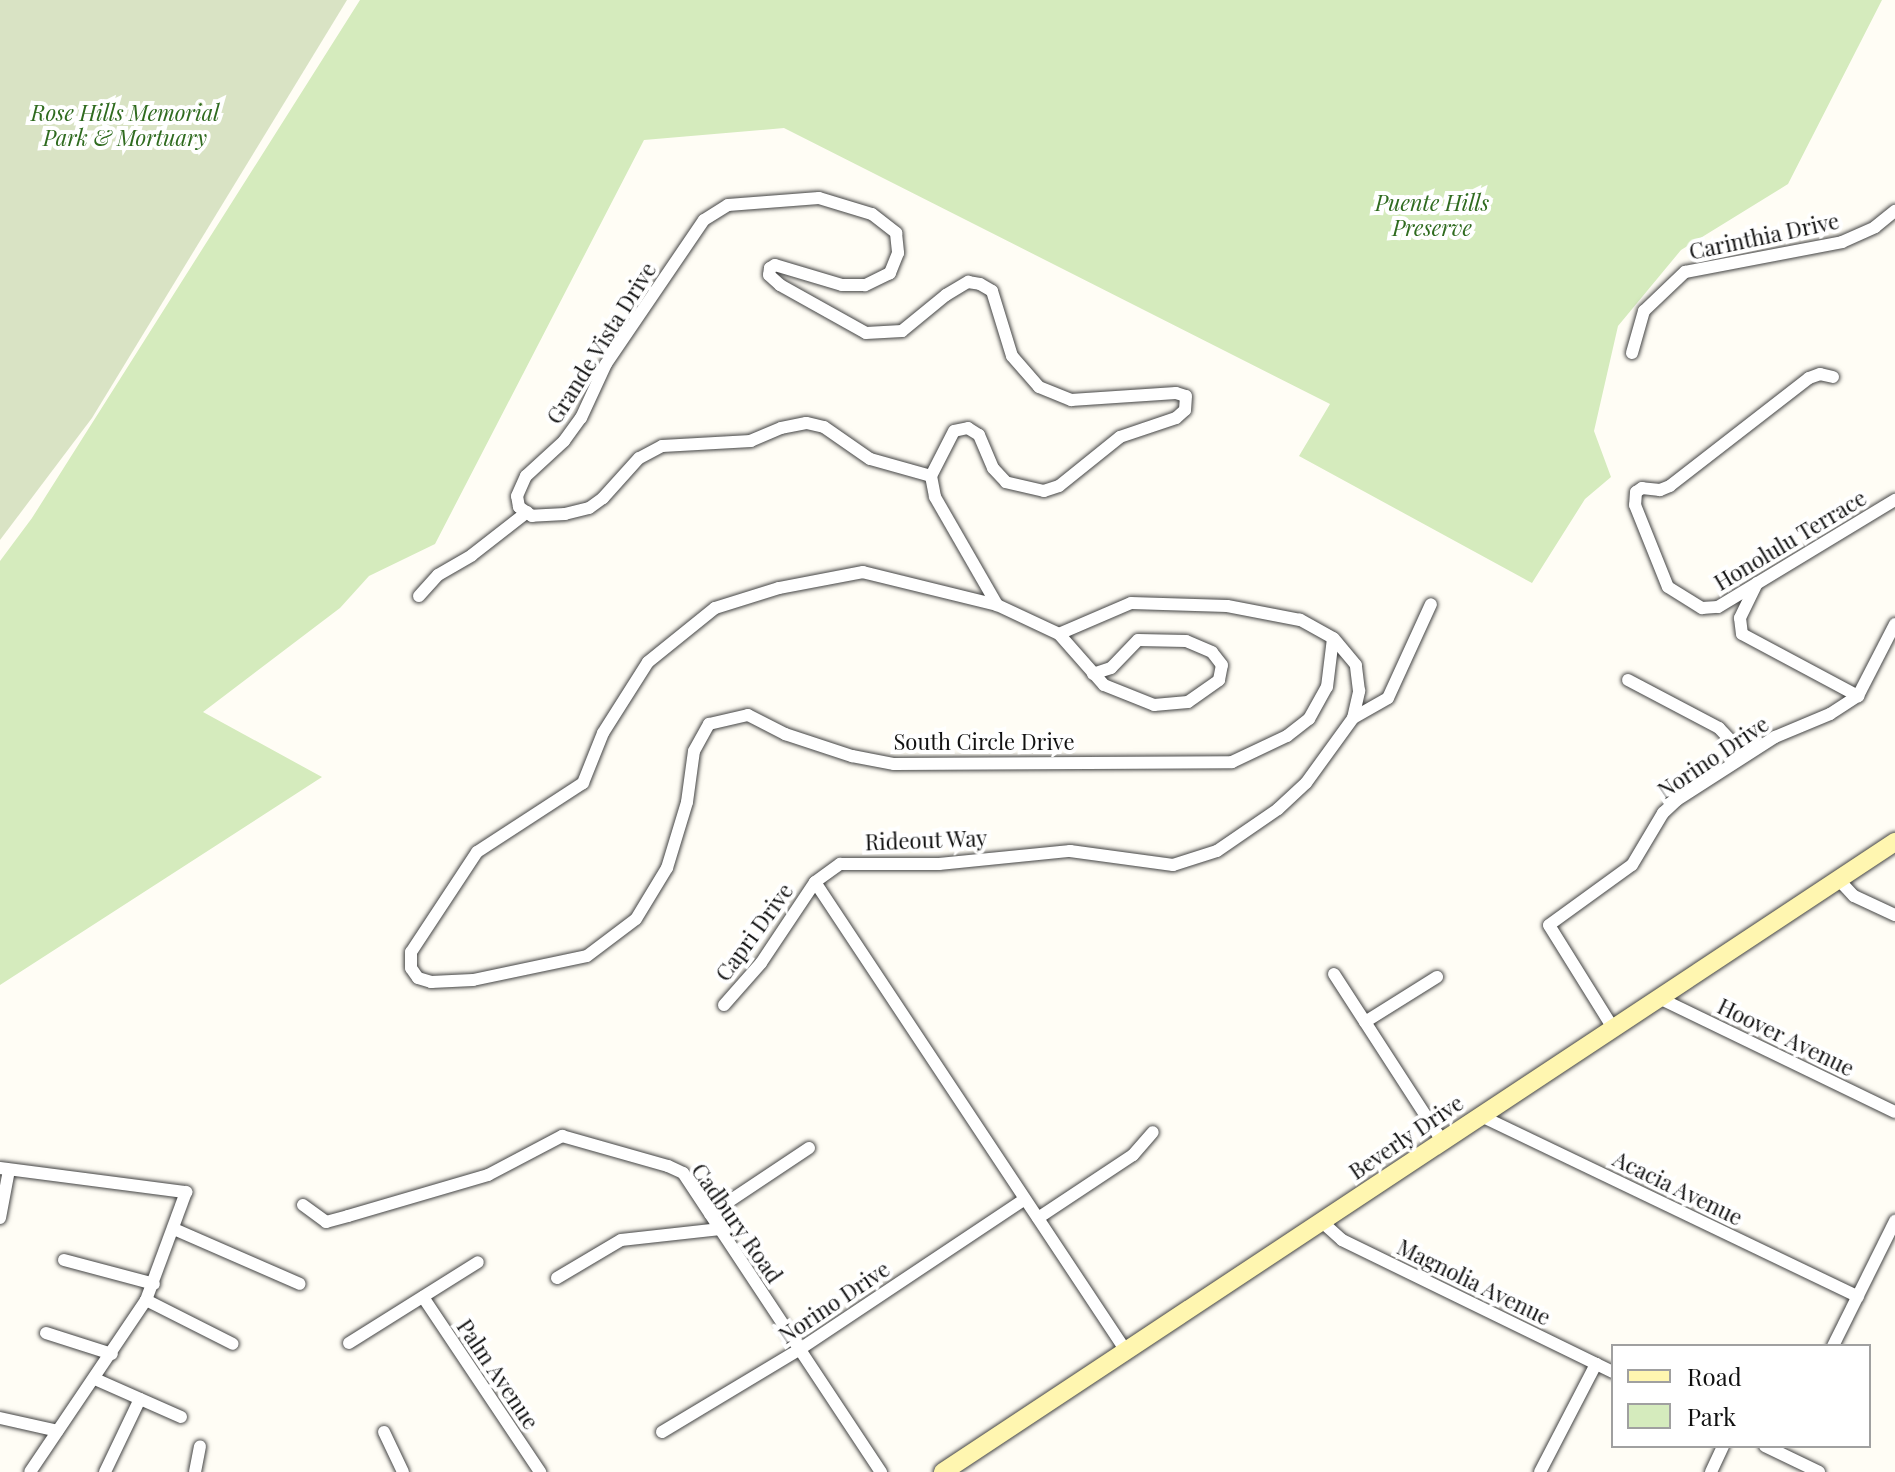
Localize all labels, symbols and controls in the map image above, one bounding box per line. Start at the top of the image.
park label: Rose Hills Memorial Park & Mortuary [31,99,219,150]
park label: Puente Hills Preserve [1375,189,1489,240]
street label: Carinthia Drive [1686,207,1842,265]
street label: Grande Vista Drive [540,257,662,429]
street label: Honolulu Terrace [1709,484,1871,596]
street label: Norino Drive [1653,710,1773,804]
street label: South Circle Drive [893,729,1075,755]
street label: Rideout Way [864,825,988,855]
street label: Capri Drive [710,878,798,986]
street label: Hoover Avenue [1713,992,1859,1082]
street label: Beverly Drive [1344,1089,1468,1185]
street label: Acacia Avenue [1609,1145,1747,1231]
street label: Cadbury Road [686,1158,788,1288]
street label: Magnolia Avenue [1393,1233,1555,1331]
street label: Norino Drive [774,1255,894,1349]
street label: Palm Avenue [451,1314,545,1434]
legend [1611,1344,1871,1448]
text: Road [1687,1360,1742,1392]
text: Park [1687,1400,1736,1432]

